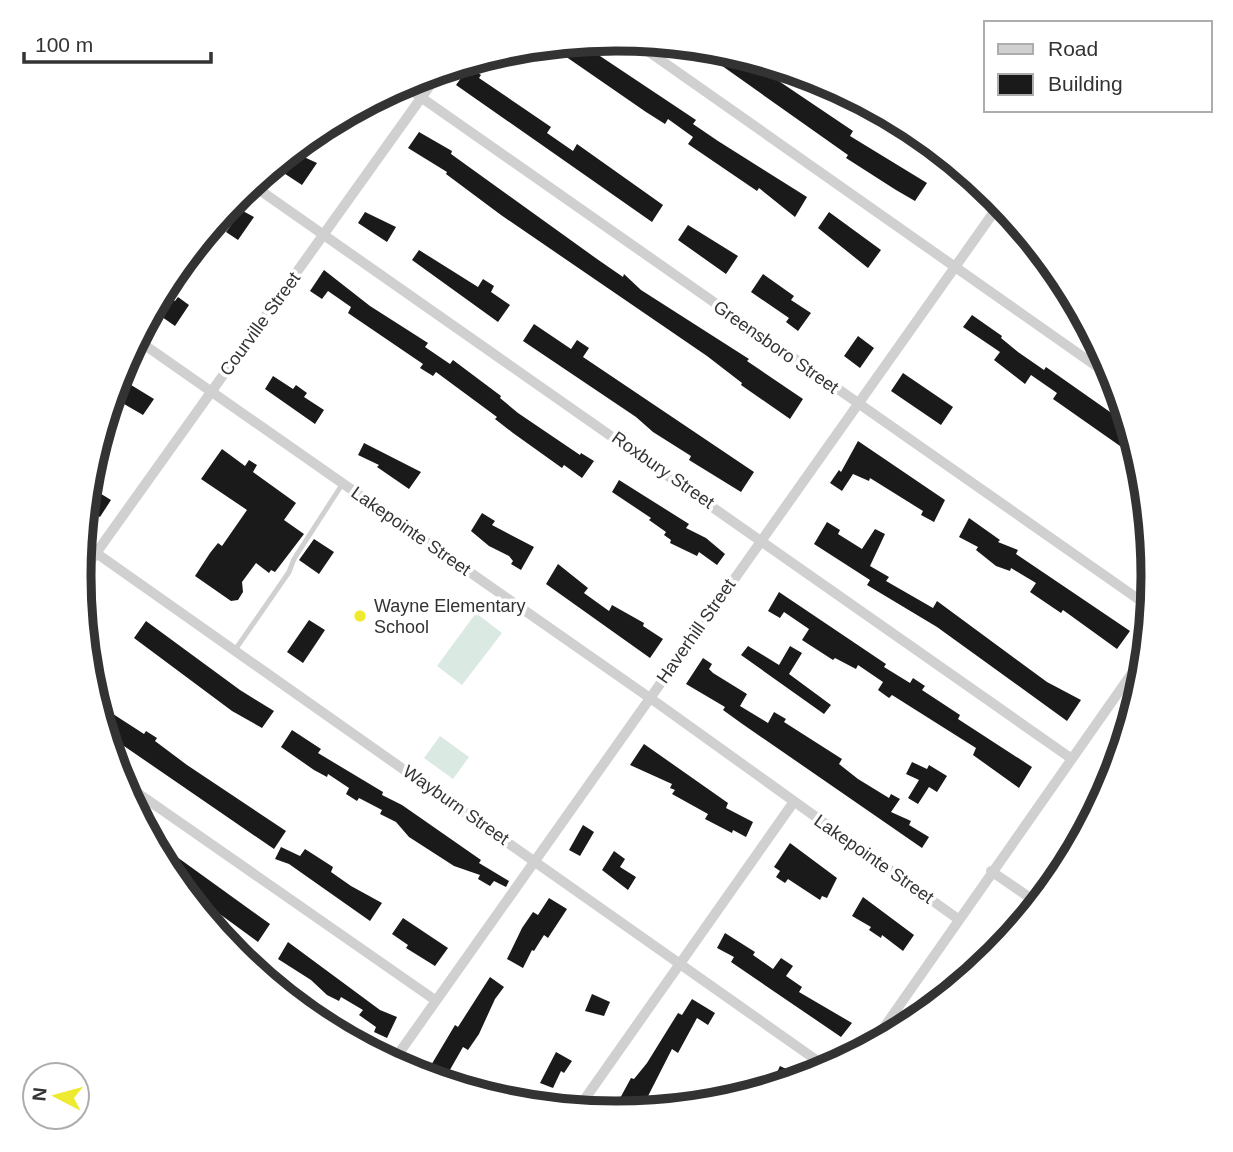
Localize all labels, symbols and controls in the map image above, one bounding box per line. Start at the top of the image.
scale bar [24,21,212,65]
legend [984,21,1212,112]
text: 100 m [35,33,93,56]
text: Road [1048,37,1098,60]
text: Building [1048,72,1123,95]
street label: Courville Street [216,268,304,380]
street label: Greensboro Street [710,296,842,398]
street label: Roxbury Street [608,427,718,513]
street label: Lakepointe Street [347,482,475,580]
street label: Haverhill Street [653,575,739,687]
place label: Wayne Elementary School [374,596,525,637]
marker: Wayne Elementary School [352,608,368,624]
street label: Wayburn Street [399,761,513,849]
street label: Lakepointe Street [810,810,938,908]
north arrow [21,1061,91,1131]
text: N [28,1086,51,1102]

